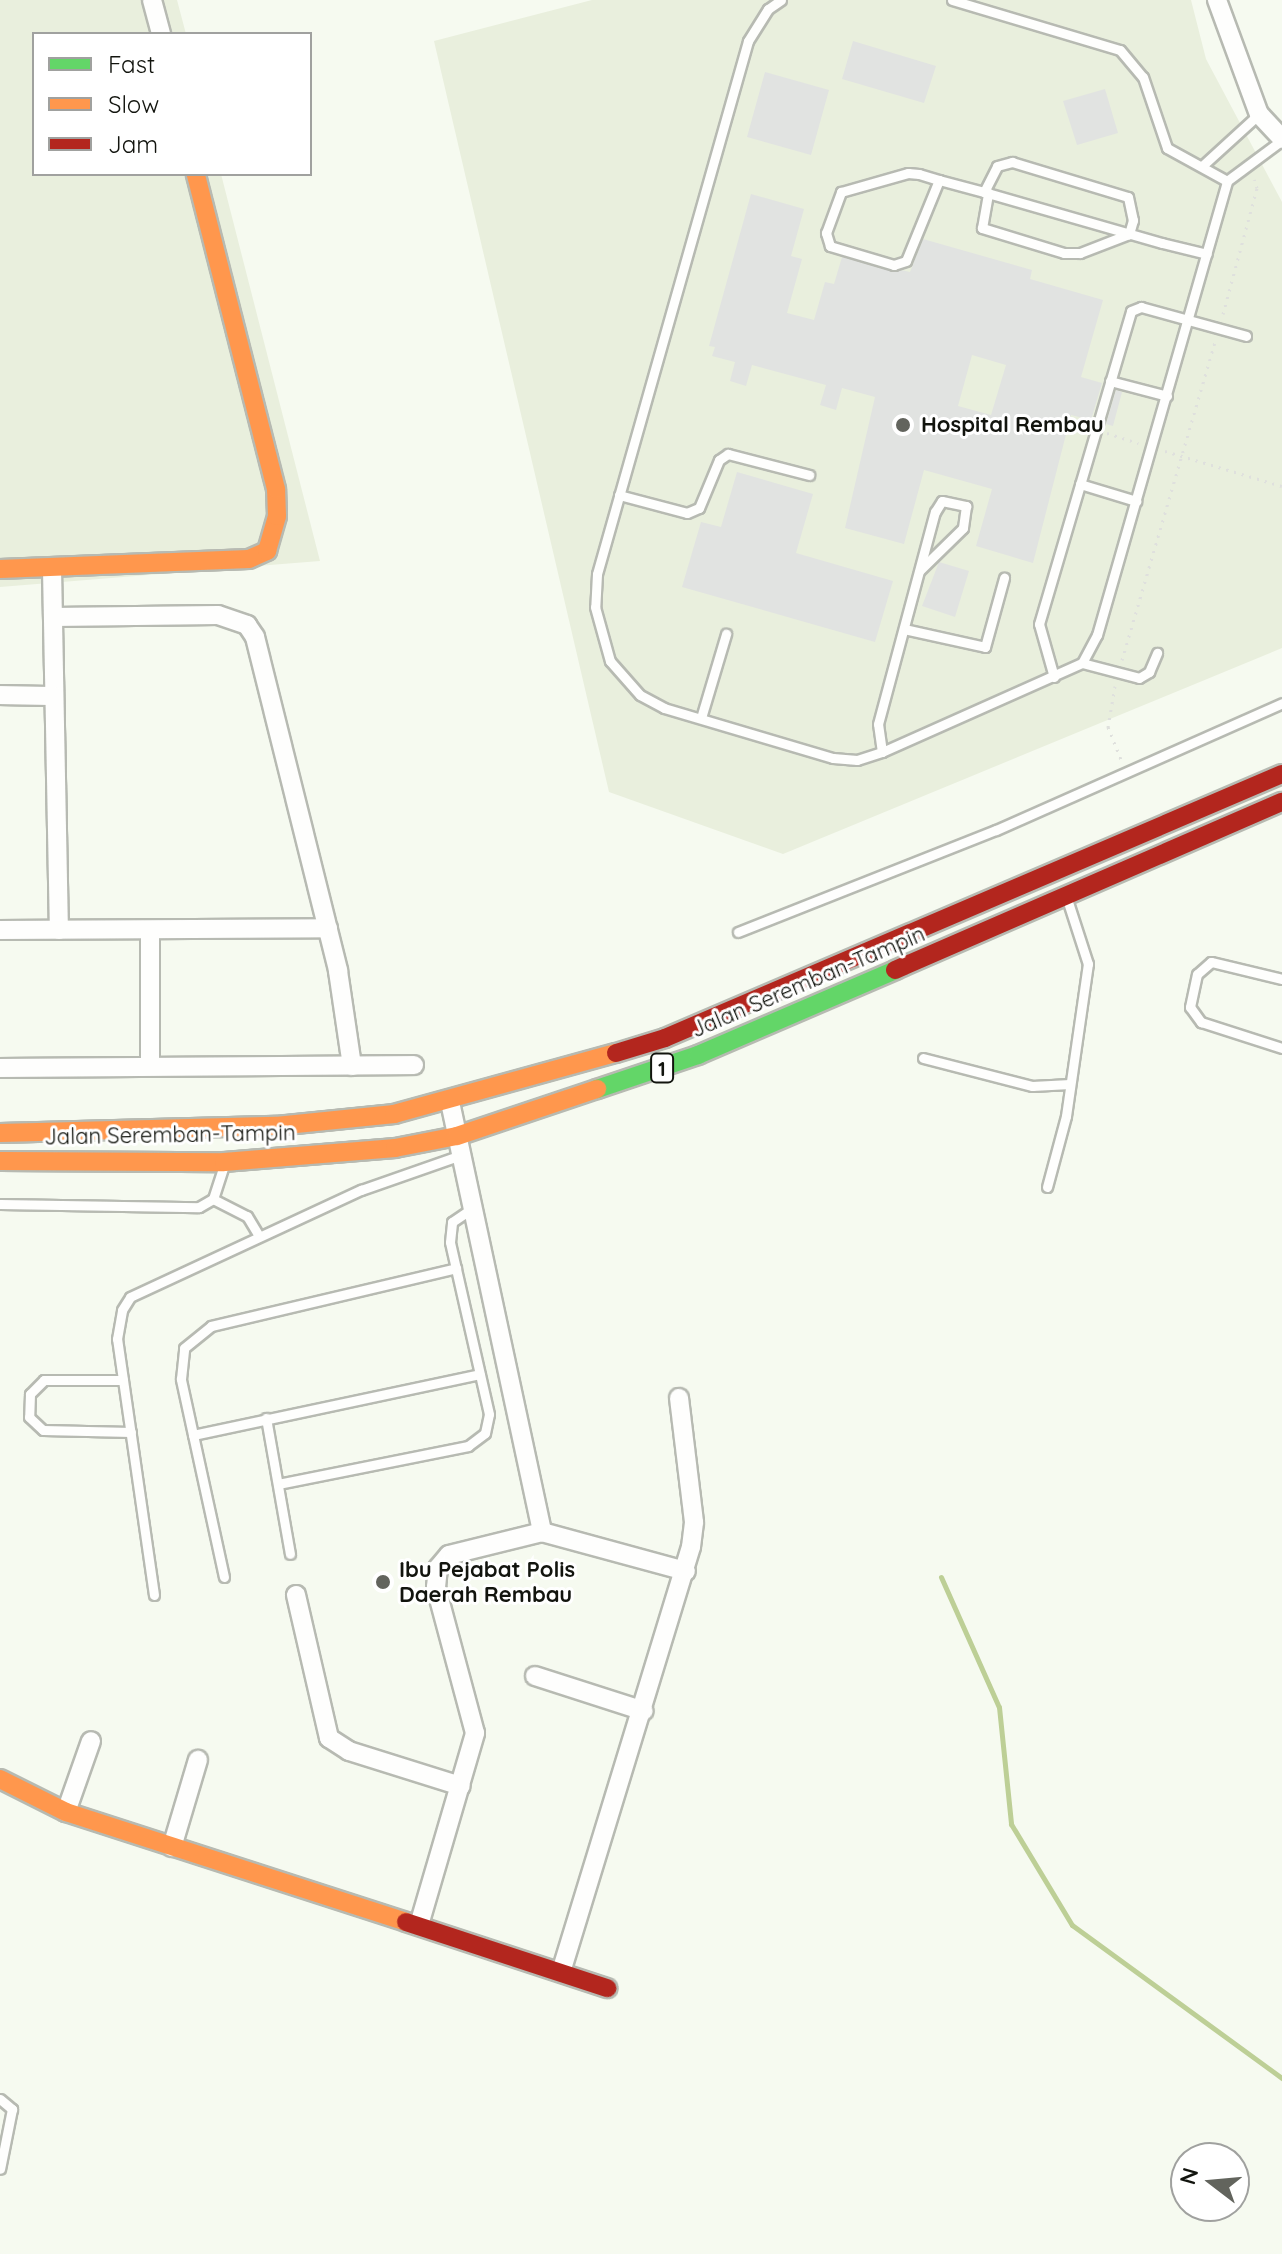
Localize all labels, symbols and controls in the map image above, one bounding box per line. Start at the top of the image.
legend [32,32,312,176]
text: Fast [108,49,155,79]
text: Slow [108,89,159,119]
text: Jam [108,129,158,159]
place label: Hospital Rembau [921,412,1104,438]
marker: Hospital Rembau [892,414,914,436]
street label: Jalan Seremban-Tampin [687,921,929,1043]
road number: 1 [650,1052,674,1084]
street label: Jalan Seremban-Tampin [44,1120,296,1150]
place label: Ibu Pejabat Polis Daerah Rembau [399,1556,575,1608]
marker: Ibu Pejabat Polis Daerah Rembau [374,1573,392,1591]
north arrow [1170,2142,1250,2222]
text: N [1173,2164,1205,2188]

